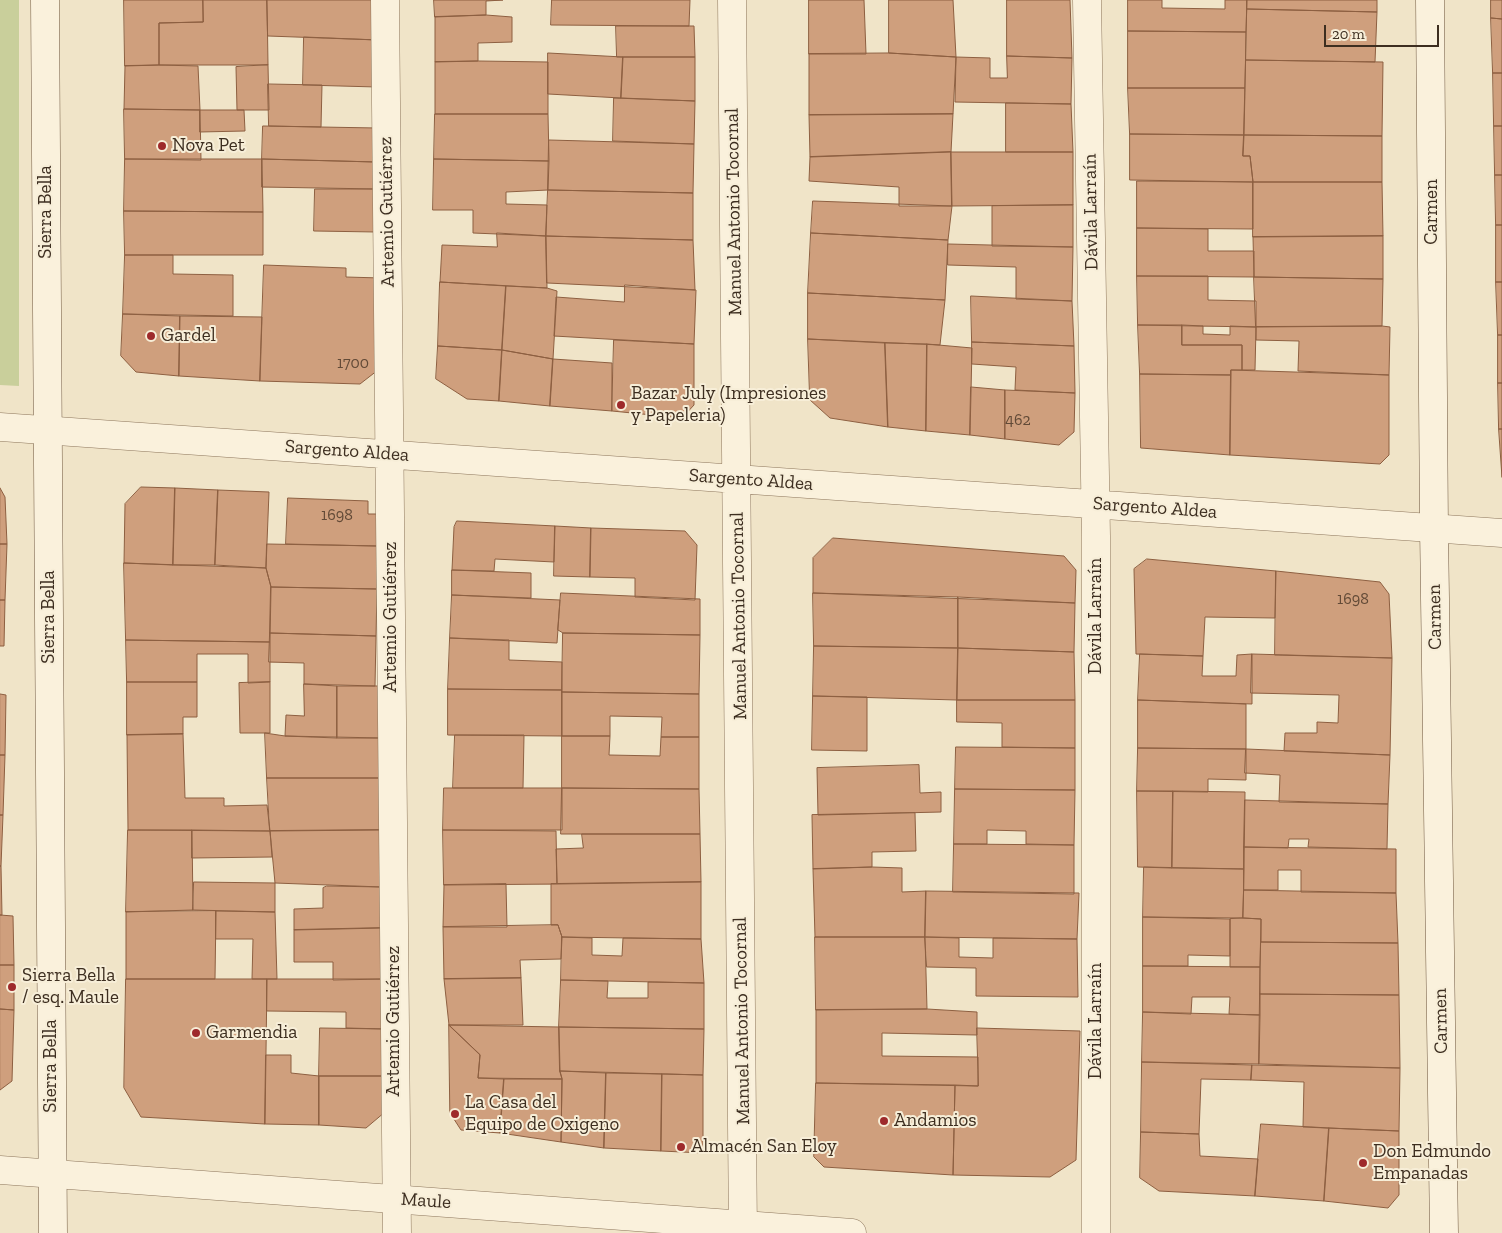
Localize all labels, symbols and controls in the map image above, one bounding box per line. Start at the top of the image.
scale bar [1327,15,1442,47]
text: 20 m [1332,25,1365,43]
street label: Manuel Antonio Tocornal [721,108,747,316]
place label: Nova Pet [172,135,245,157]
street label: Artemio Gutiérrez [374,136,400,288]
marker: Nova Pet [156,140,168,152]
street label: Dávila Larraín [1079,154,1103,270]
street label: Sierra Bella [35,165,57,259]
street label: Carmen [1421,179,1443,245]
place label: Gardel [161,325,216,347]
marker: Gardel [145,330,157,342]
house number: 1700 [337,353,369,373]
place label: Bazar July (Impresiones y Papeleria) [631,383,826,427]
marker: Bazar July (Impresiones y Papeleria) [615,399,627,411]
house number: 462 [1005,410,1031,430]
street label: Sargento Aldea [284,435,410,467]
street label: Sargento Aldea [688,464,814,496]
street label: Sargento Aldea [1092,492,1218,524]
house number: 1698 [321,505,353,525]
street label: Manuel Antonio Tocornal [726,512,752,720]
street label: Artemio Gutiérrez [380,542,402,692]
street label: Dávila Larraín [1085,558,1107,674]
street label: Sierra Bella [38,570,60,664]
street label: Carmen [1423,584,1447,650]
house number: 1698 [1337,589,1369,609]
street label: Manuel Antonio Tocornal [729,917,755,1125]
street label: Artemio Gutiérrez [383,946,405,1096]
street label: Dávila Larraín [1085,963,1107,1079]
place label: Sierra Bella / esq. Maule [22,965,119,1009]
marker: Sierra Bella / esq. Maule [6,981,18,993]
street label: Carmen [1429,988,1453,1054]
street label: Sierra Bella [40,1019,62,1113]
place label: Garmendia [206,1022,297,1044]
marker: Garmendia [190,1027,202,1039]
place label: La Casa del Equipo de Oxigeno [465,1092,619,1136]
marker: La Casa del Equipo de Oxigeno [449,1108,461,1120]
place label: Andamios [894,1110,977,1132]
marker: Andamios [878,1115,890,1127]
place label: Almacén San Eloy [691,1136,837,1158]
marker: Almacén San Eloy [675,1141,687,1153]
place label: Don Edmundo Empanadas [1373,1141,1491,1185]
marker: Don Edmundo Empanadas [1357,1157,1369,1169]
street label: Maule [400,1188,452,1214]

